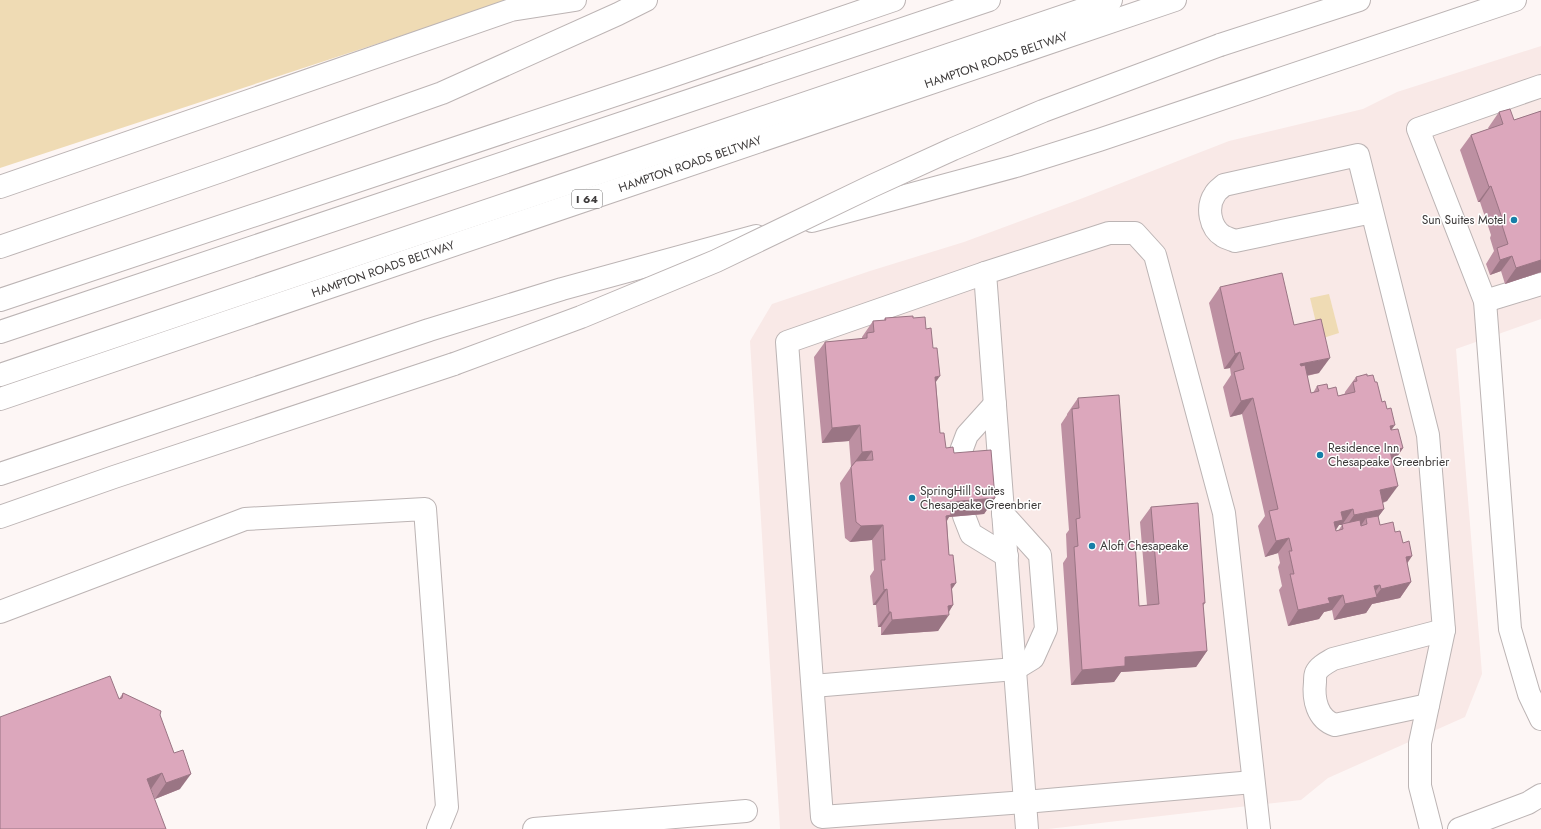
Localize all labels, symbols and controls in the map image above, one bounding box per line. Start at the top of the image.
street label: HAMPTON ROADS BELTWAY [922,27,1070,93]
street label: HAMPTON ROADS BELTWAY [616,131,764,197]
road number: I 64 [572,190,602,208]
place label: Sun Suites Motel [1422,211,1506,229]
marker: Sun Suites Motel [1509,215,1519,225]
street label: HAMPTON ROADS BELTWAY [309,236,457,302]
place label: Residence Inn Chesapeake Greenbrier [1328,439,1450,471]
marker: Residence Inn Chesapeake Greenbrier [1315,450,1325,460]
place label: SpringHill Suites Chesapeake Greenbrier [920,482,1042,514]
marker: SpringHill Suites Chesapeake Greenbrier [907,493,917,503]
place label: Aloft Chesapeake [1100,537,1189,555]
marker: Aloft Chesapeake [1087,541,1097,551]

